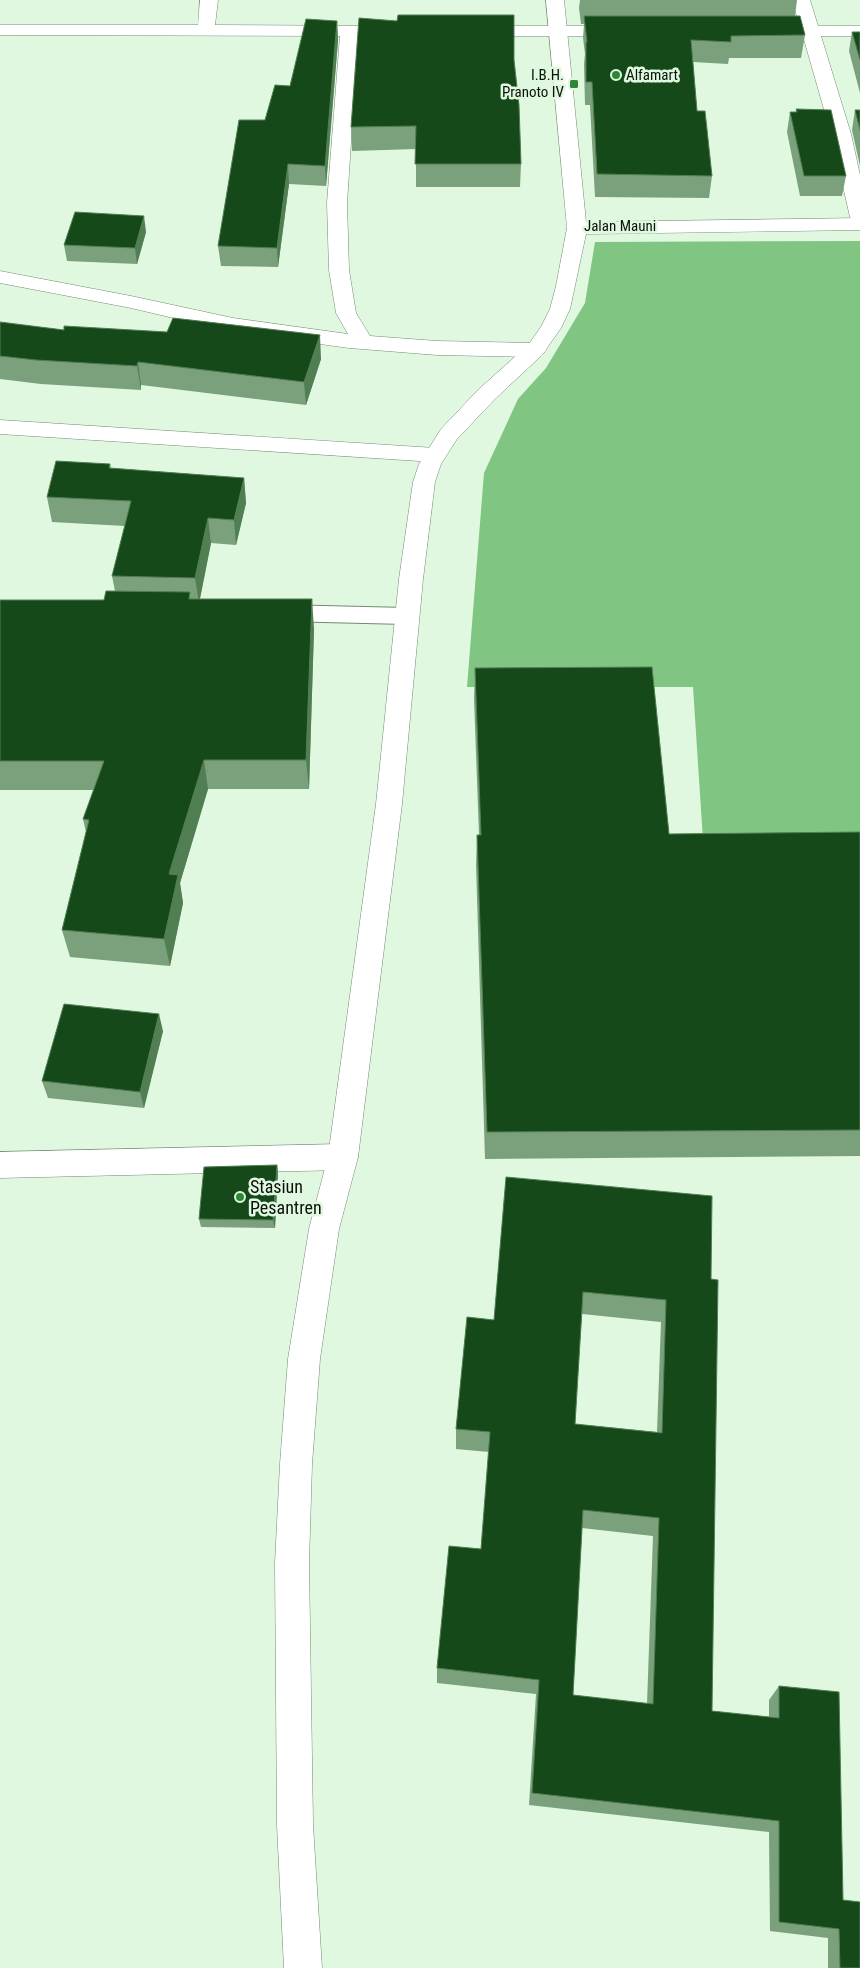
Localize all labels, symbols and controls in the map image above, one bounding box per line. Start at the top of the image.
place label: I.B.H. Pranoto IV [502,66,565,101]
place label: Alfamart [626,66,678,84]
marker: Alfamart [610,69,622,81]
marker: I.B.H. Pranoto IV [568,78,580,90]
street label: Jalan Mauni [584,217,656,235]
place label: Stasiun Pesantren [250,1176,322,1218]
marker: Stasiun Pesantren [234,1191,246,1203]

